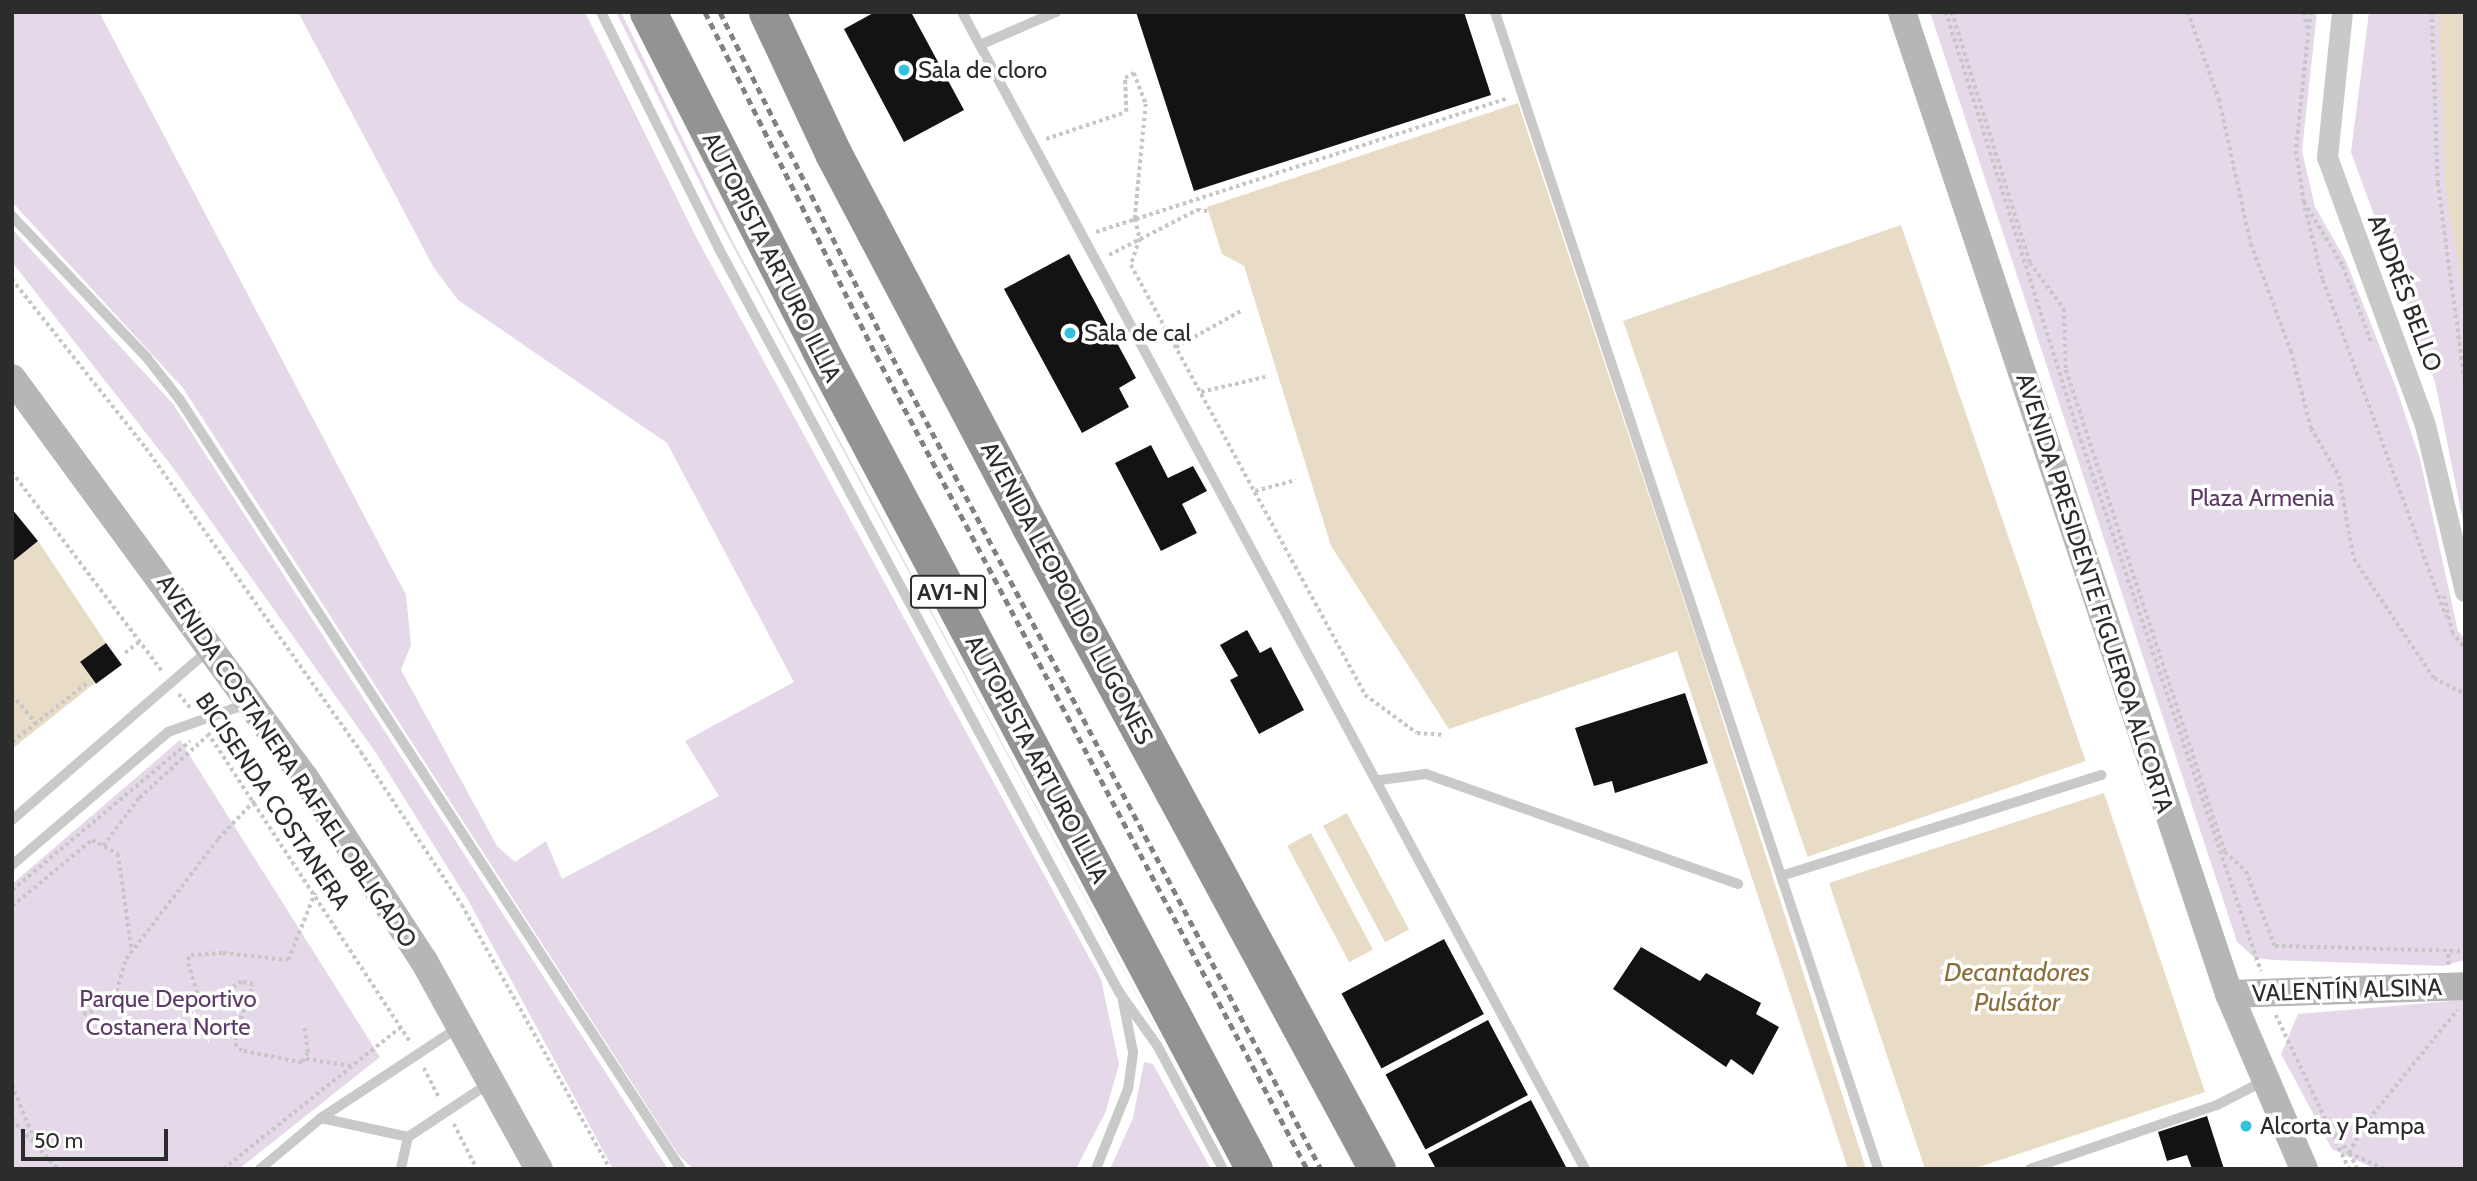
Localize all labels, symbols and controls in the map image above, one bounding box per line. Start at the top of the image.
place label: Sala de cloro [918,56,1047,84]
marker: Sala de cloro [896,62,912,78]
street label: AUTOPISTA ARTURO ILLIA [696,127,848,387]
street label: ANDRÉS BELLO [2362,210,2448,376]
place label: Sala de cal [1084,319,1191,347]
marker: Sala de cal [1062,325,1078,341]
street label: AVENIDA PRESIDENTE FIGUEROA ALCORTA [2010,370,2180,816]
street label: AVENIDA LEOPOLDO LUGONES [975,437,1159,749]
park label: Plaza Armenia [2190,484,2334,512]
street label: AVENIDA COSTANERA RAFAEL OBLIGADO [151,569,423,953]
road number: AV1-N [909,572,986,612]
street label: AUTOPISTA ARTURO ILLIA [959,630,1115,888]
street label: BICISENDA COSTANERA [190,687,356,915]
water label: Decantadores Pulsátor [1944,957,2090,1018]
street label: VALENTÍN ALSINA [2251,972,2443,1008]
park label: Parque Deportivo Costanera Norte [79,985,257,1041]
place label: Alcorta y Pampa [2260,1112,2425,1140]
scale bar [24,1114,172,1158]
marker: Alcorta y Pampa [2238,1118,2254,1134]
text: 50 m [34,1128,83,1153]

